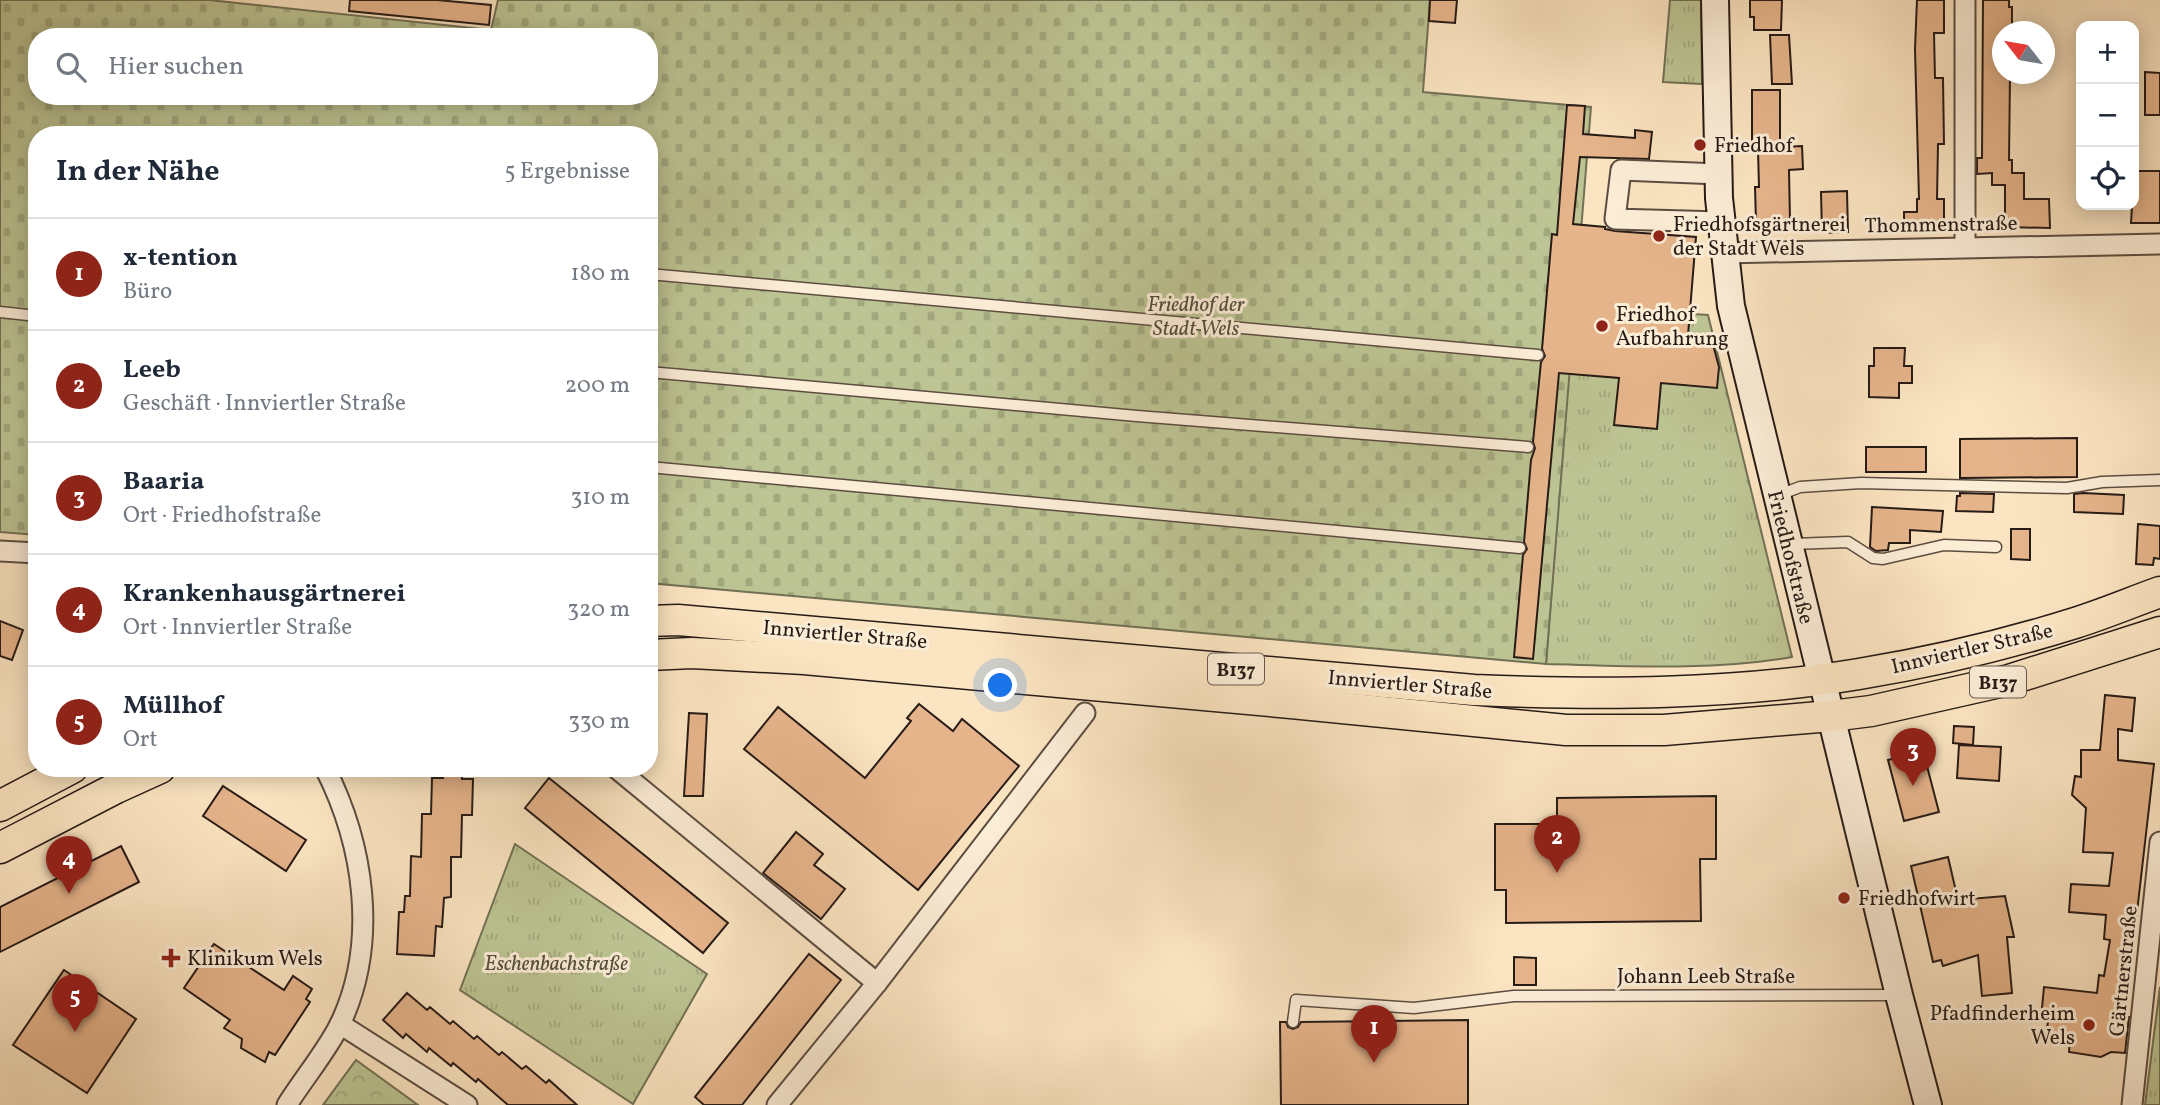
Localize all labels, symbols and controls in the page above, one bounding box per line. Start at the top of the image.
north arrow [1992,21,2055,84]
map controls [2076,21,2139,210]
button: + [2076,21,2139,84]
search box [28,28,658,105]
icon: search [52,48,90,86]
text: Hier suchen [108,49,244,85]
button: − [2076,84,2139,147]
place label: Friedhof [1714,132,1795,161]
marker: Friedhof [1692,137,1708,153]
button: locate [2076,147,2139,210]
text: In der Nähe [56,151,220,193]
text: 5 Ergebnisse [504,156,630,188]
street label: Thommenstraße [1864,210,2018,241]
place label: Friedhofsgärtnerei der Stadt Wels [1673,211,1846,264]
marker: Friedhofsgärtnerei der Stadt Wels [1651,228,1667,244]
text: x-tention [123,240,238,276]
text: 1 [74,258,84,290]
text: 180 m [571,258,630,290]
text: Büro [123,276,172,308]
park label: Friedhof der Stadt Wels [1147,291,1245,344]
place label: Friedhof Aufbahrung [1616,301,1729,354]
marker: Friedhof Aufbahrung [1594,318,1610,334]
text: Leeb [123,352,181,388]
text: 2 [73,370,85,402]
text: 200 m [565,370,630,402]
text: Geschäft · Innviertler Straße [123,388,406,420]
text: Baaria [123,464,205,500]
text: 3 [73,482,85,514]
text: 310 m [570,482,630,514]
street label: Friedhofstraße [1759,487,1820,627]
text: Ort · Friedhofstraße [123,500,321,532]
text: Krankenhausgärtnerei [123,576,406,612]
text: 4 [72,594,86,626]
text: 320 m [567,594,630,626]
text: Ort · Innviertler Straße [123,612,352,644]
street label: Innviertler Straße [761,614,928,657]
street label: Innviertler Straße [1889,617,2056,682]
road number: B137 [1208,654,1264,684]
street label: Innviertler Straße [1326,664,1493,707]
road number: B137 [1970,666,2026,698]
your location [983,668,1017,702]
text: Müllhof [123,688,223,724]
text: 5 [73,706,85,738]
text: 330 m [568,706,630,738]
text: Ort [123,724,158,756]
pin: 3 [1890,728,1936,786]
pin: 2 [1534,815,1580,873]
pin: 4 [46,836,92,894]
place label: Friedhofwirt [1858,885,1976,914]
marker: Friedhofwirt [1836,890,1852,906]
street label: Gärtnerstraße [2103,904,2146,1038]
place label: Klinikum Wels [187,945,323,974]
marker: Klinikum Wels [161,948,181,968]
park label: Eschenbachstraße [484,950,628,979]
street label: Johann Leeb Straße [1617,963,1795,992]
pin: 5 [52,974,98,1032]
place label: Pfadfinderheim Wels [1930,1000,2075,1053]
pin: 1 [1351,1005,1397,1063]
marker: Pfadfinderheim Wels [2081,1017,2097,1033]

